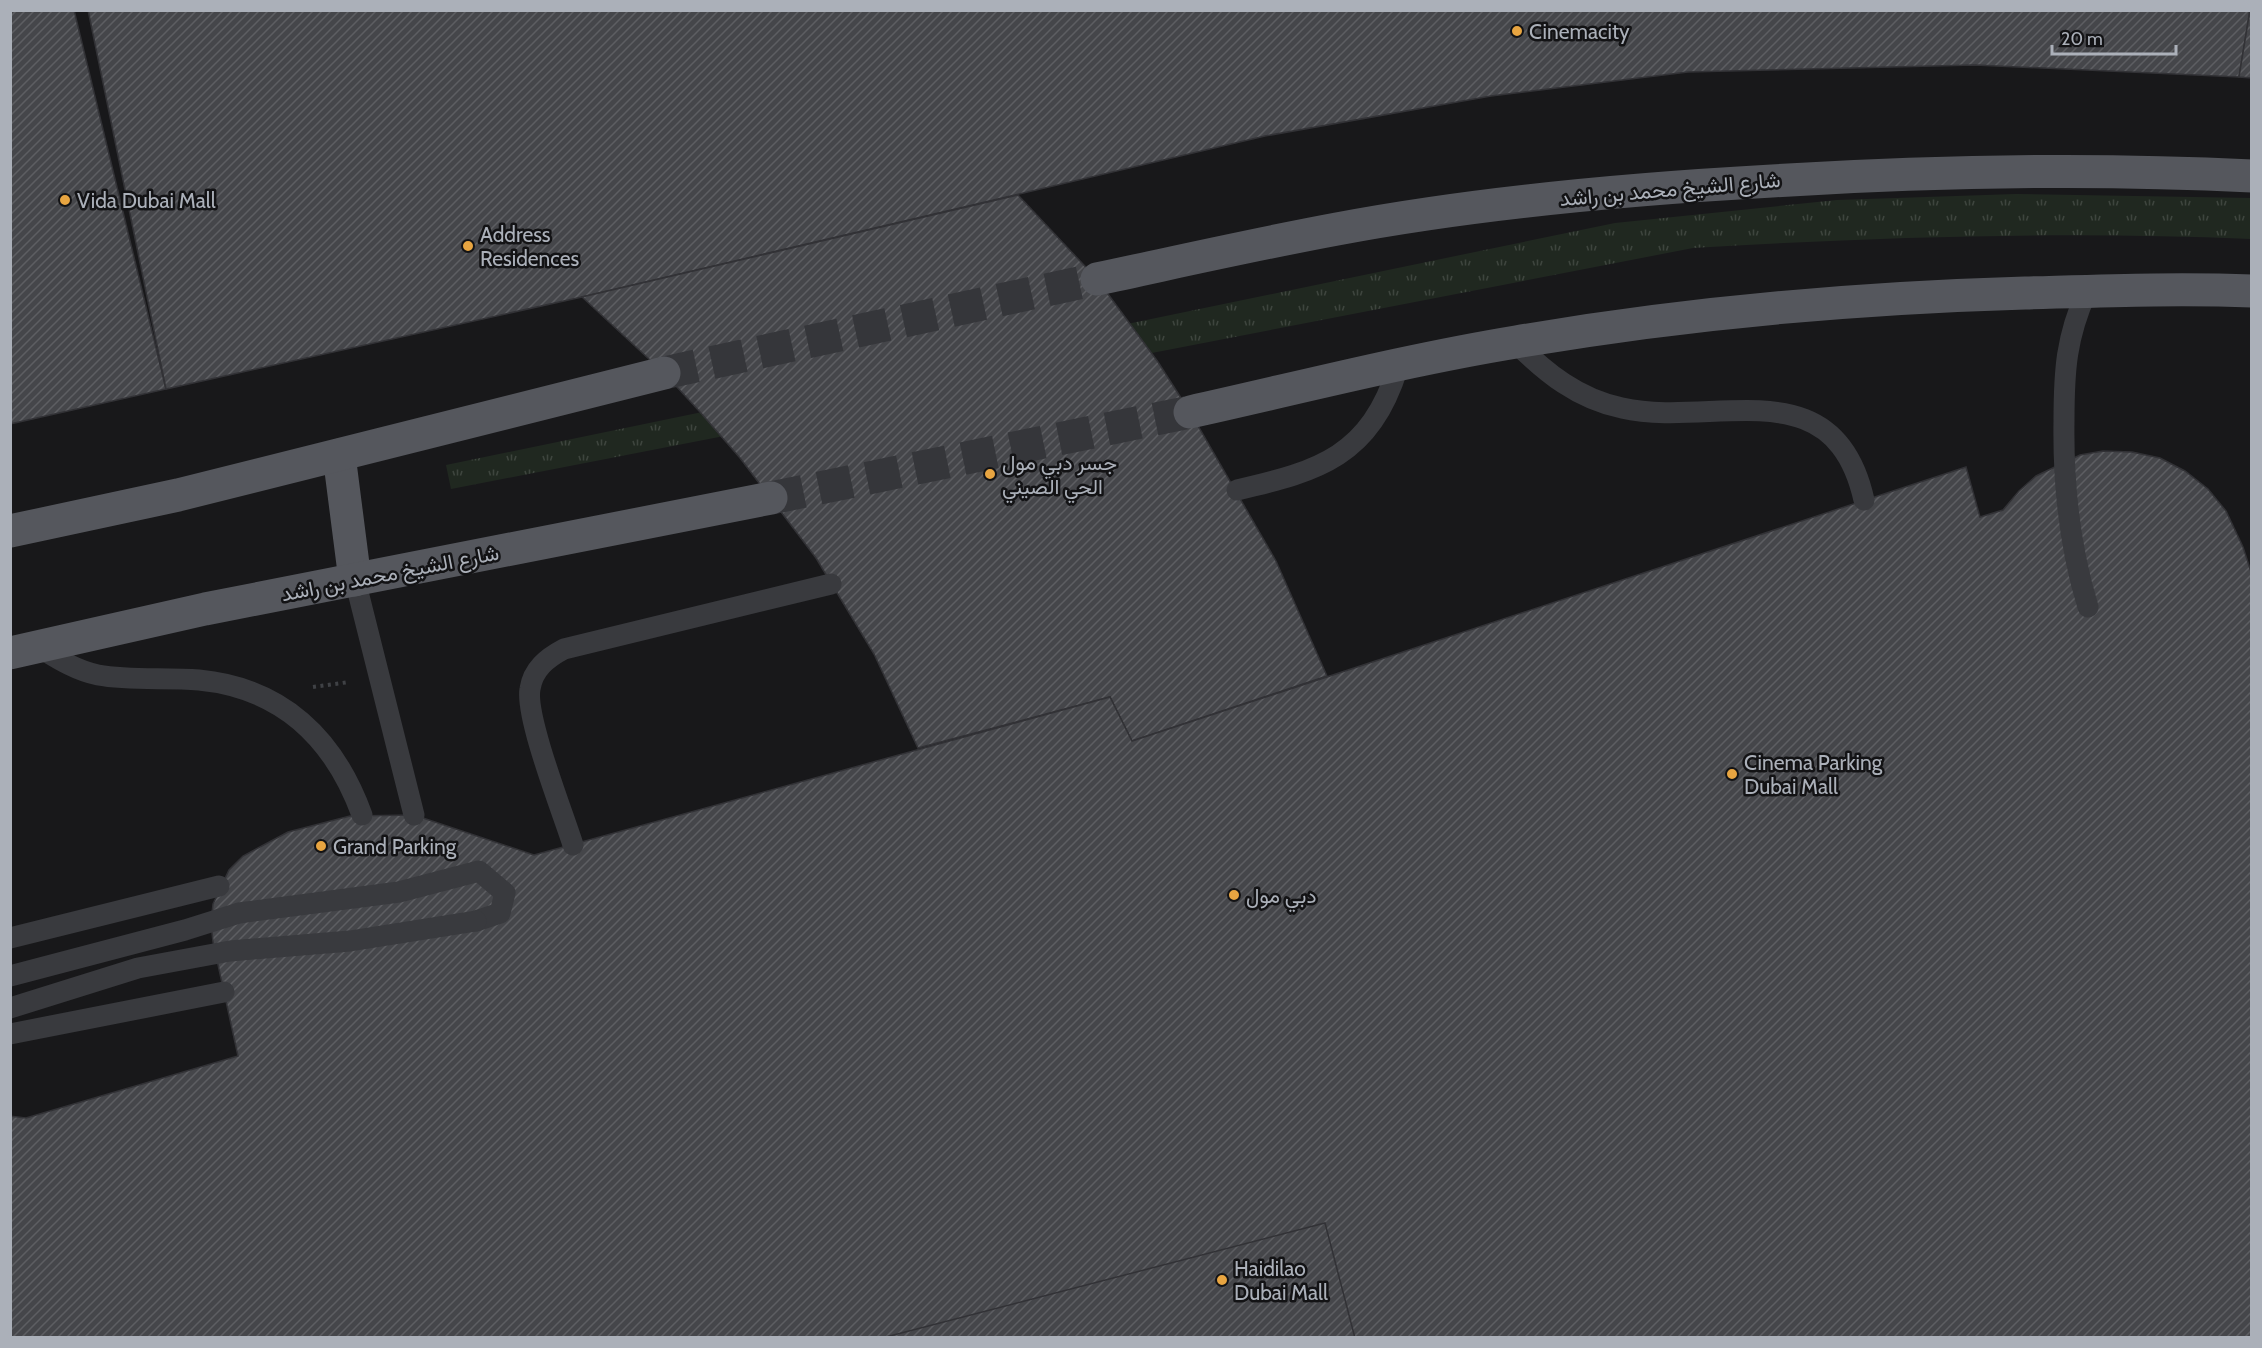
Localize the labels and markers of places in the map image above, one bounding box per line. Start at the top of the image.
place label: Cinemacity [1529,19,1630,44]
marker: Cinemacity [1510,24,1524,38]
place label: Vida Dubai Mall [77,188,216,213]
marker: Vida Dubai Mall [58,193,72,207]
place label: Address Residences [480,222,579,271]
marker: Address Residences [461,239,475,253]
place label: جسر دبي مول الحي الصيني [1002,450,1117,504]
marker: جسر دبي مول الحي الصيني [983,467,997,481]
place label: Cinema Parking Dubai Mall [1744,750,1883,799]
marker: Cinema Parking Dubai Mall [1725,767,1739,781]
place label: Grand Parking [333,834,457,859]
marker: Grand Parking [314,839,328,853]
place label: دبي مول [1246,883,1317,913]
marker: دبي مول [1227,888,1241,902]
place label: Haidilao Dubai Mall [1234,1256,1328,1305]
marker: Haidilao Dubai Mall [1215,1273,1229,1287]

